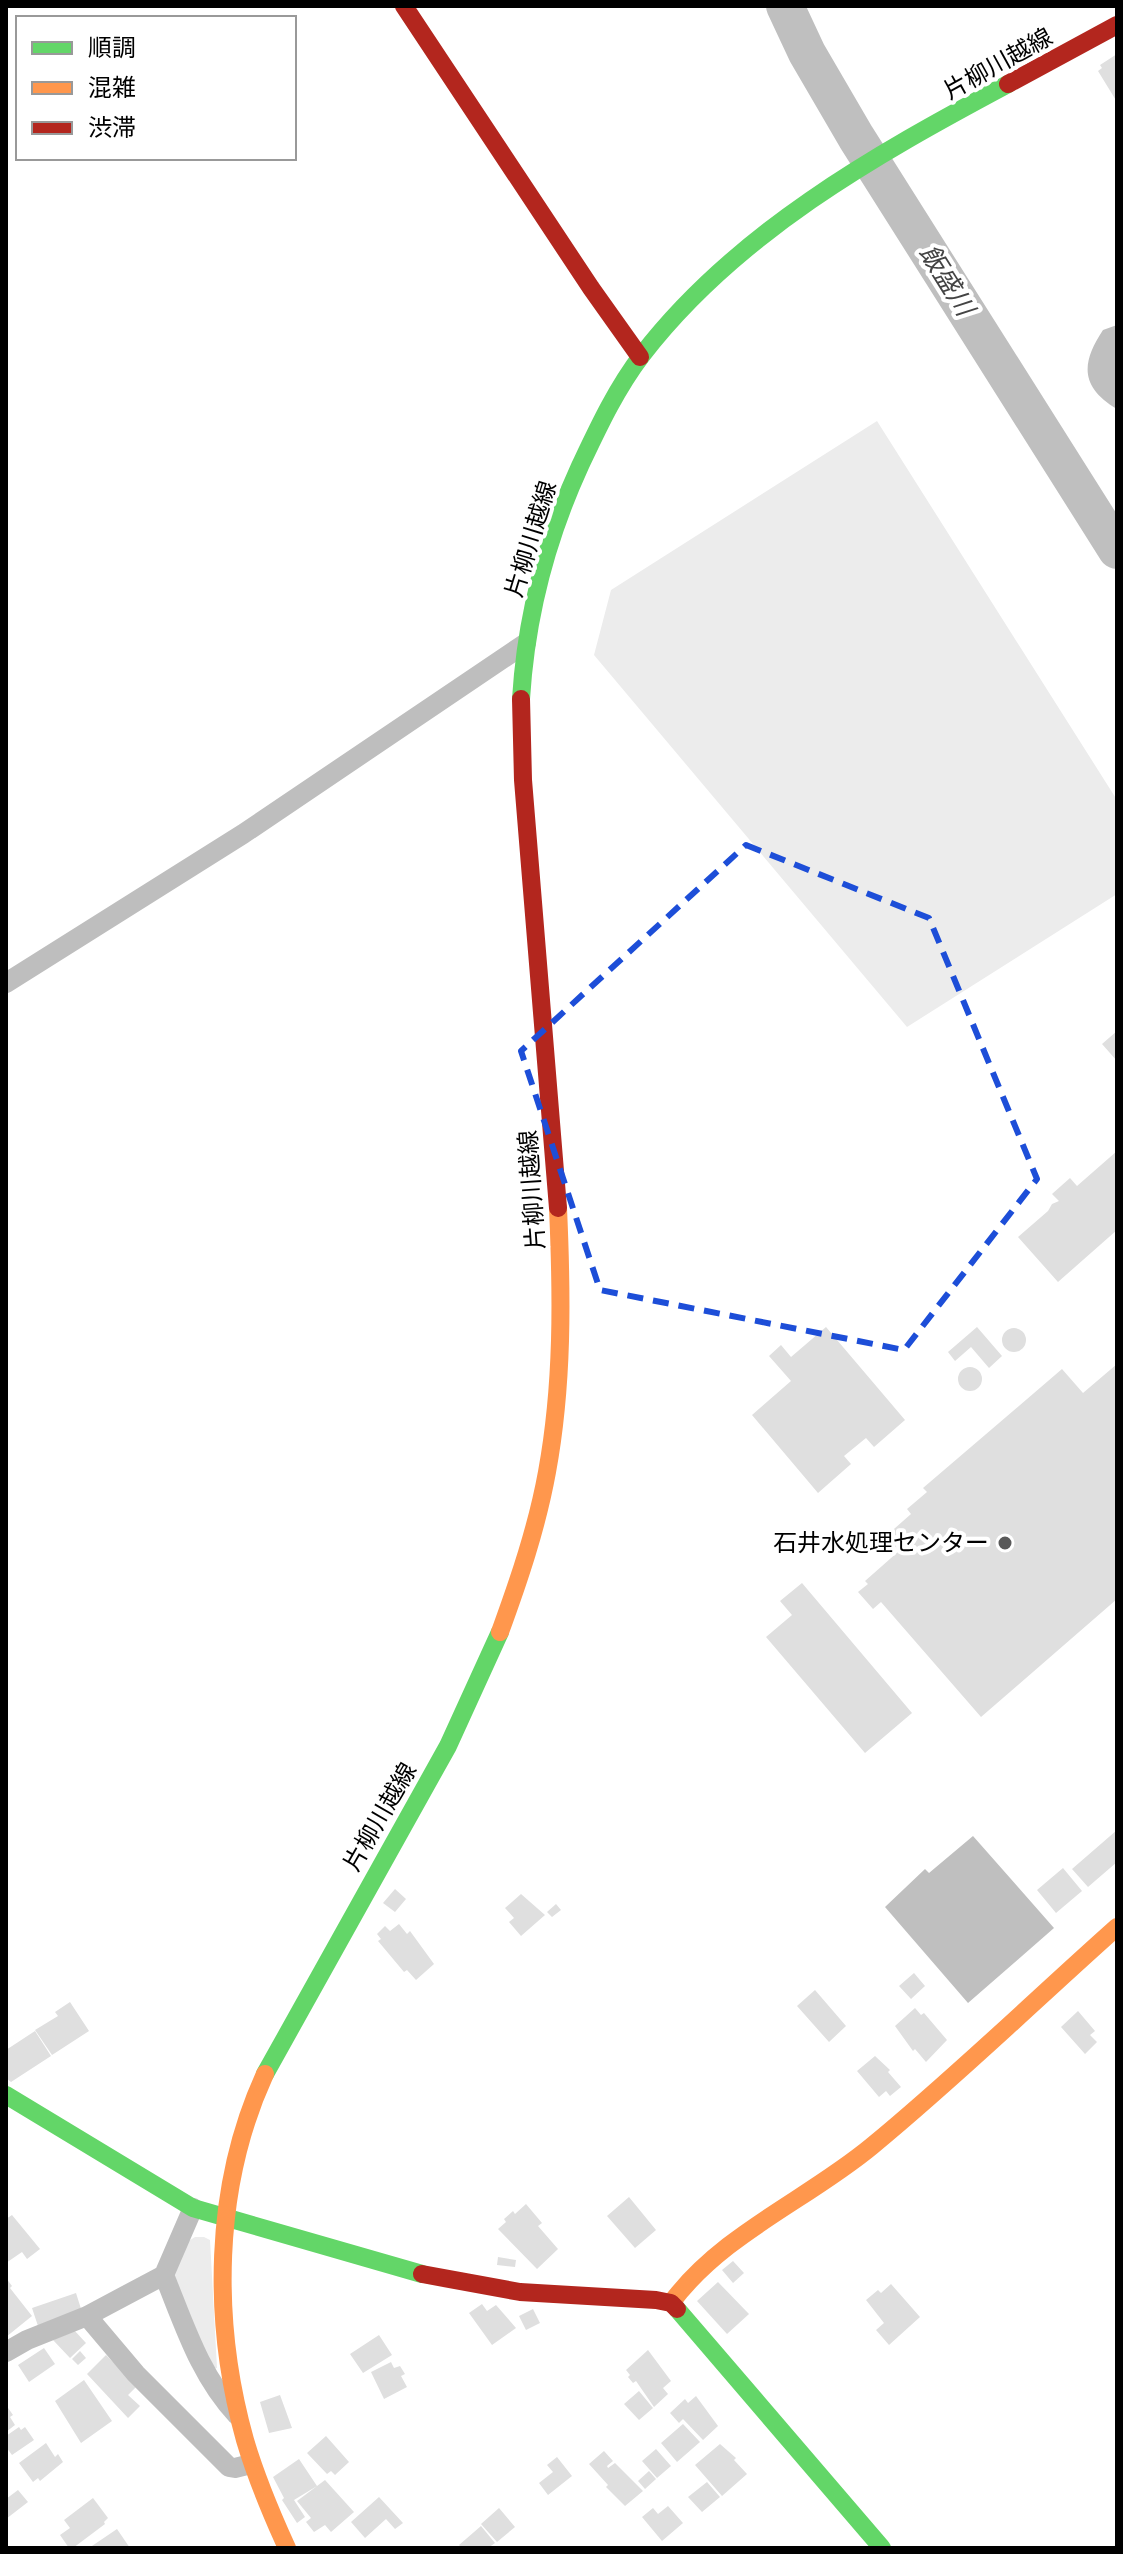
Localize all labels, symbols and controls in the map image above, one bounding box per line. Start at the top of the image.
legend [16,16,296,160]
street label: 片柳川越線 [939,24,1059,108]
text: 順調 [88,35,136,65]
text: 混雑 [88,75,136,105]
text: 渋滞 [88,115,136,145]
water label: 飯盛川 [910,240,981,326]
street label: 片柳川越線 [501,478,565,601]
street label: 片柳川越線 [515,1129,553,1251]
place label: 石井水処理センター [773,1530,989,1560]
marker: 石井水処理センター [996,1534,1014,1552]
street label: 片柳川越線 [339,1759,425,1877]

